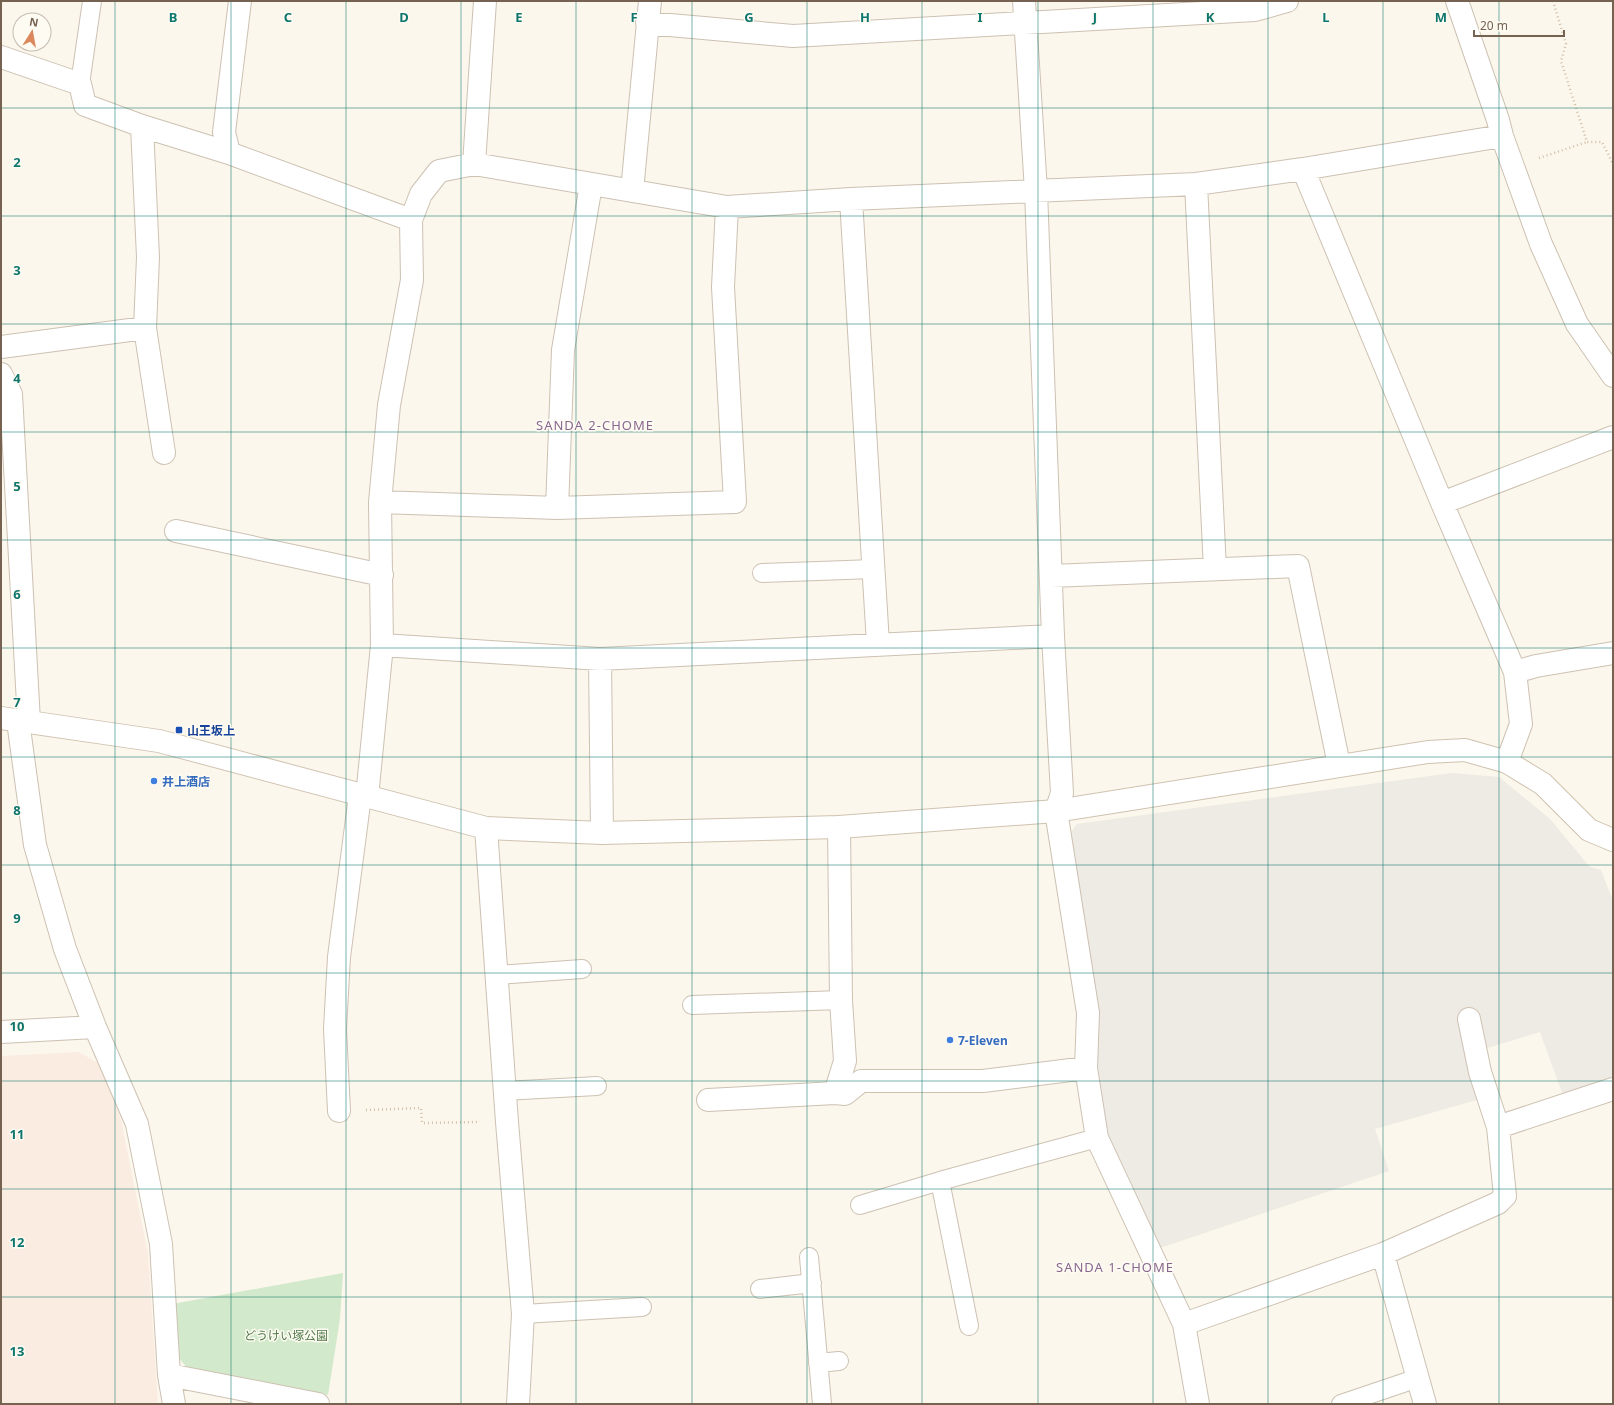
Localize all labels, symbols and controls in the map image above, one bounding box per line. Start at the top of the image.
text: B [169,8,177,26]
text: C [284,8,292,26]
text: D [399,8,409,26]
text: E [515,8,523,26]
text: F [630,8,638,26]
text: G [744,8,754,26]
text: H [860,8,870,26]
text: I [977,8,983,26]
text: J [1092,8,1097,26]
text: K [1206,8,1215,26]
text: L [1322,8,1330,26]
text: M [1435,8,1447,26]
north arrow [12,12,52,52]
scale bar [1474,12,1564,38]
text: N [28,13,40,30]
text: 20 m [1480,17,1508,34]
text: 2 [13,153,21,171]
text: 3 [13,261,21,279]
text: 4 [13,369,21,387]
district label: SANDA 2-CHOME [536,416,654,434]
text: 5 [13,477,21,495]
text: 6 [13,585,21,603]
text: 7 [13,693,21,711]
place label: 山王坂上 [187,722,235,739]
marker: 山王坂上 [174,725,184,735]
place label: 井上酒店 [162,773,210,790]
marker: 井上酒店 [149,776,159,786]
text: 8 [13,801,21,819]
text: 9 [13,909,21,927]
text: 10 [10,1017,24,1035]
place label: 7-Eleven [958,1032,1008,1049]
marker: 7-Eleven [945,1035,955,1045]
text: 11 [10,1125,24,1143]
text: 12 [10,1233,24,1251]
district label: SANDA 1-CHOME [1056,1258,1174,1276]
park label: どうけい塚公園 [244,1327,328,1344]
text: 13 [10,1342,24,1360]

